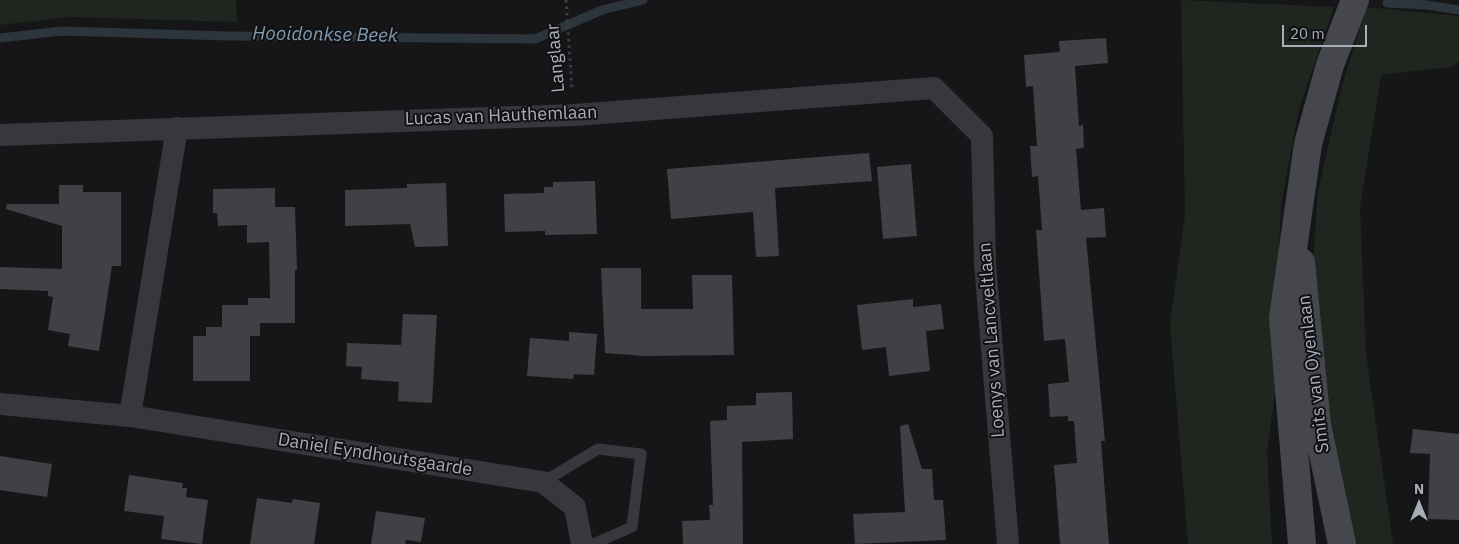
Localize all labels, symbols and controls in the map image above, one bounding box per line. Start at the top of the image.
scale bar [1284,15,1369,47]
water label: Hooidonkse Beek [252,22,398,48]
street label: Langlaar [542,23,570,93]
text: 20 m [1290,24,1325,43]
street label: Lucas van Hauthemlaan [404,102,598,130]
street label: Loenys van Lancveltlaan [974,242,1010,438]
street label: Smits van Oyenlaan [1294,294,1334,454]
street label: Daniel Eyndhoutsgaarde [276,429,474,481]
north arrow [1394,479,1444,529]
text: N [1414,480,1424,498]

